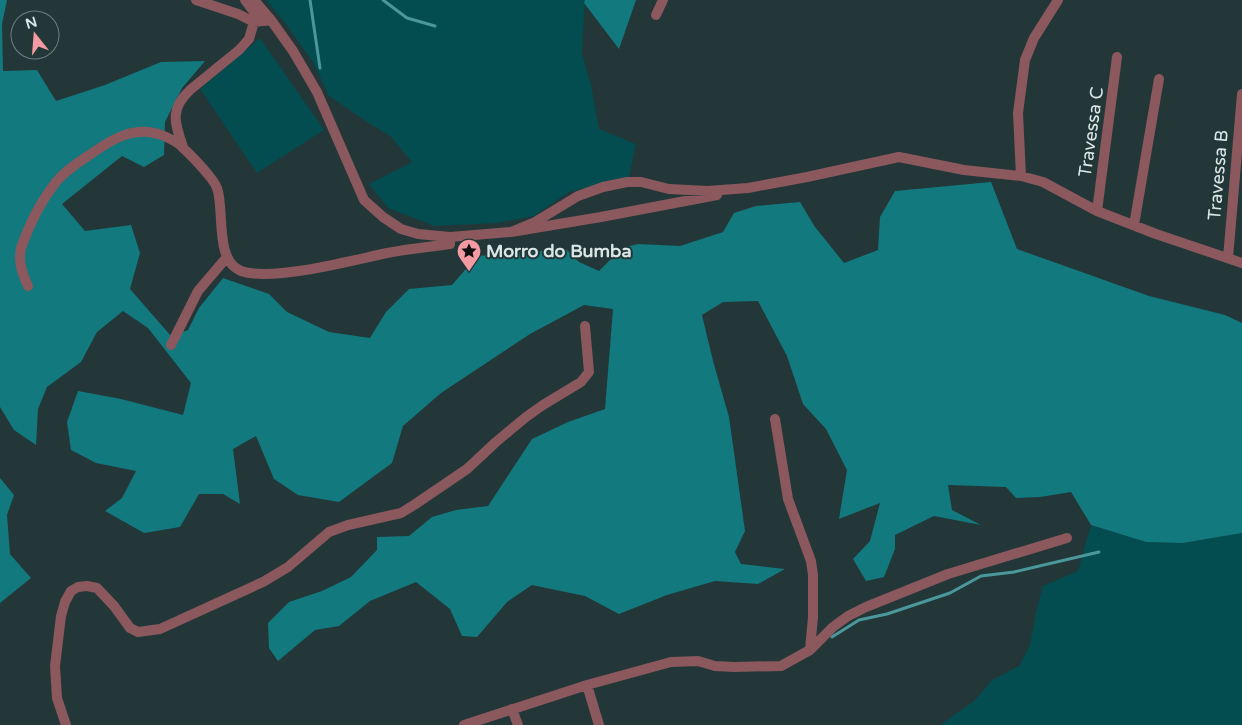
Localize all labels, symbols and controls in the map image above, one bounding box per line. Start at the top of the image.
north arrow [10,10,60,60]
text: N [23,13,39,33]
street label: Travessa C [1074,85,1108,179]
street label: Travessa B [1203,129,1233,221]
place icon: Morro do Bumba [456,238,482,272]
place label: Morro do Bumba [486,240,632,262]

